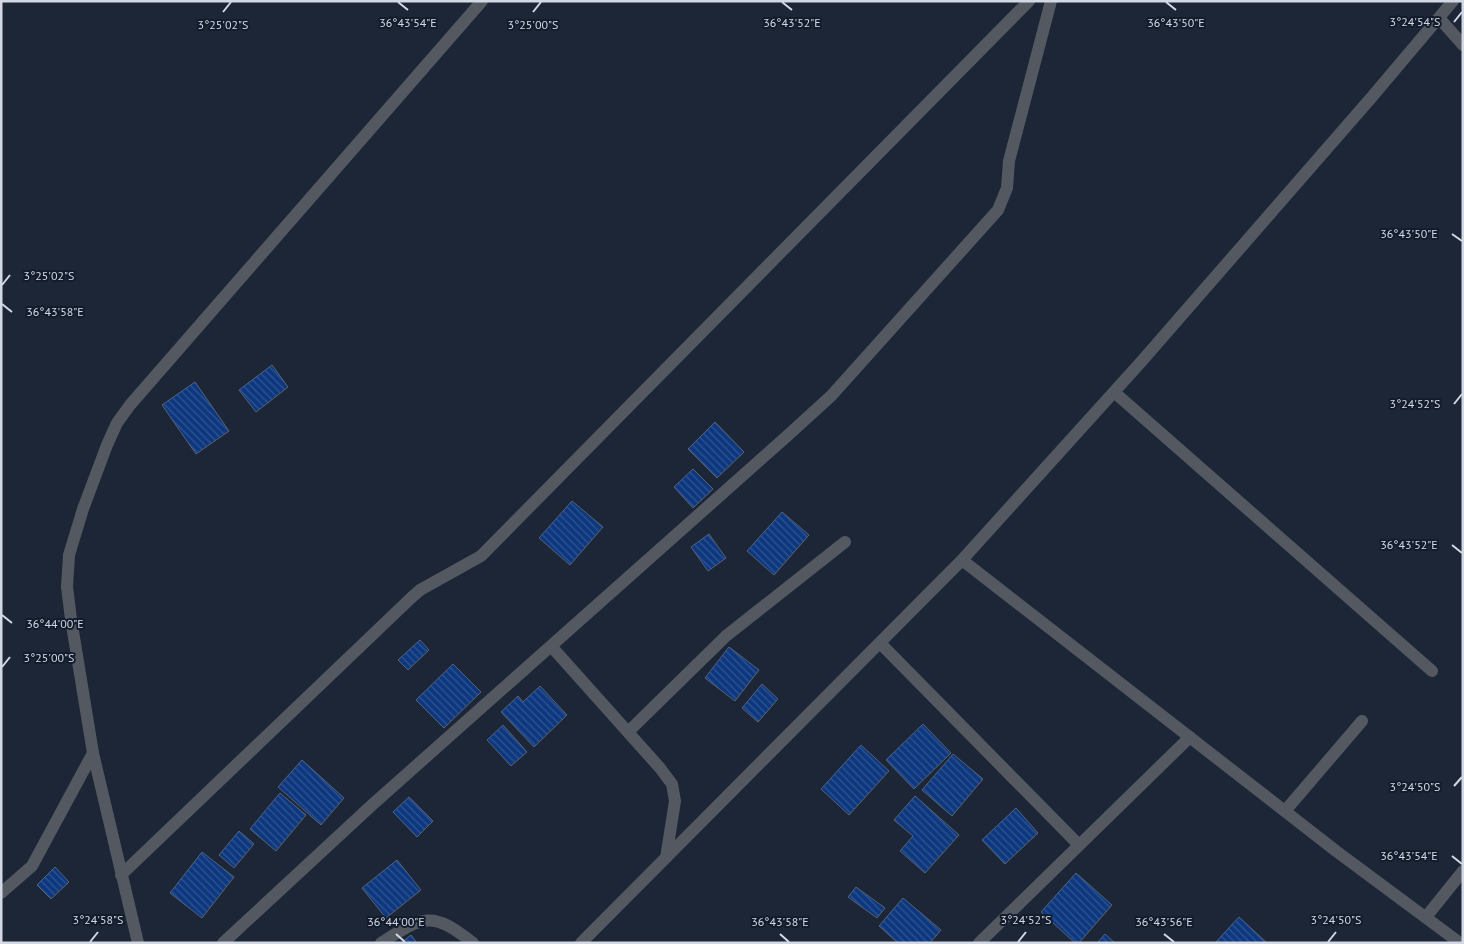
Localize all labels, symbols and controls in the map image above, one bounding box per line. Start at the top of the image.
text: 3°24'54"S [1390,14,1440,29]
text: 36°43'54"E [379,15,437,30]
text: 36°43'52"E [763,15,821,30]
text: 36°43'50"E [1147,15,1205,30]
text: 3°25'02"S [198,17,248,32]
text: 3°25'00"S [508,17,558,32]
text: 36°43'50"E [1380,226,1438,241]
text: 3°25'02"S [24,268,74,283]
text: 36°43'58"E [26,304,84,319]
text: 3°24'52"S [1390,396,1440,411]
text: 36°43'52"E [1380,537,1438,552]
text: 36°44'00"E [26,616,84,631]
text: 3°25'00"S [24,650,74,665]
text: 3°24'50"S [1390,779,1440,794]
text: 36°43'54"E [1380,848,1438,863]
text: 3°24'58"S [73,912,123,927]
text: 3°24'52"S [1001,912,1051,927]
text: 3°24'50"S [1311,912,1361,927]
text: 36°44'00"E [367,914,425,929]
text: 36°43'58"E [751,914,809,929]
text: 36°43'56"E [1135,914,1193,929]

